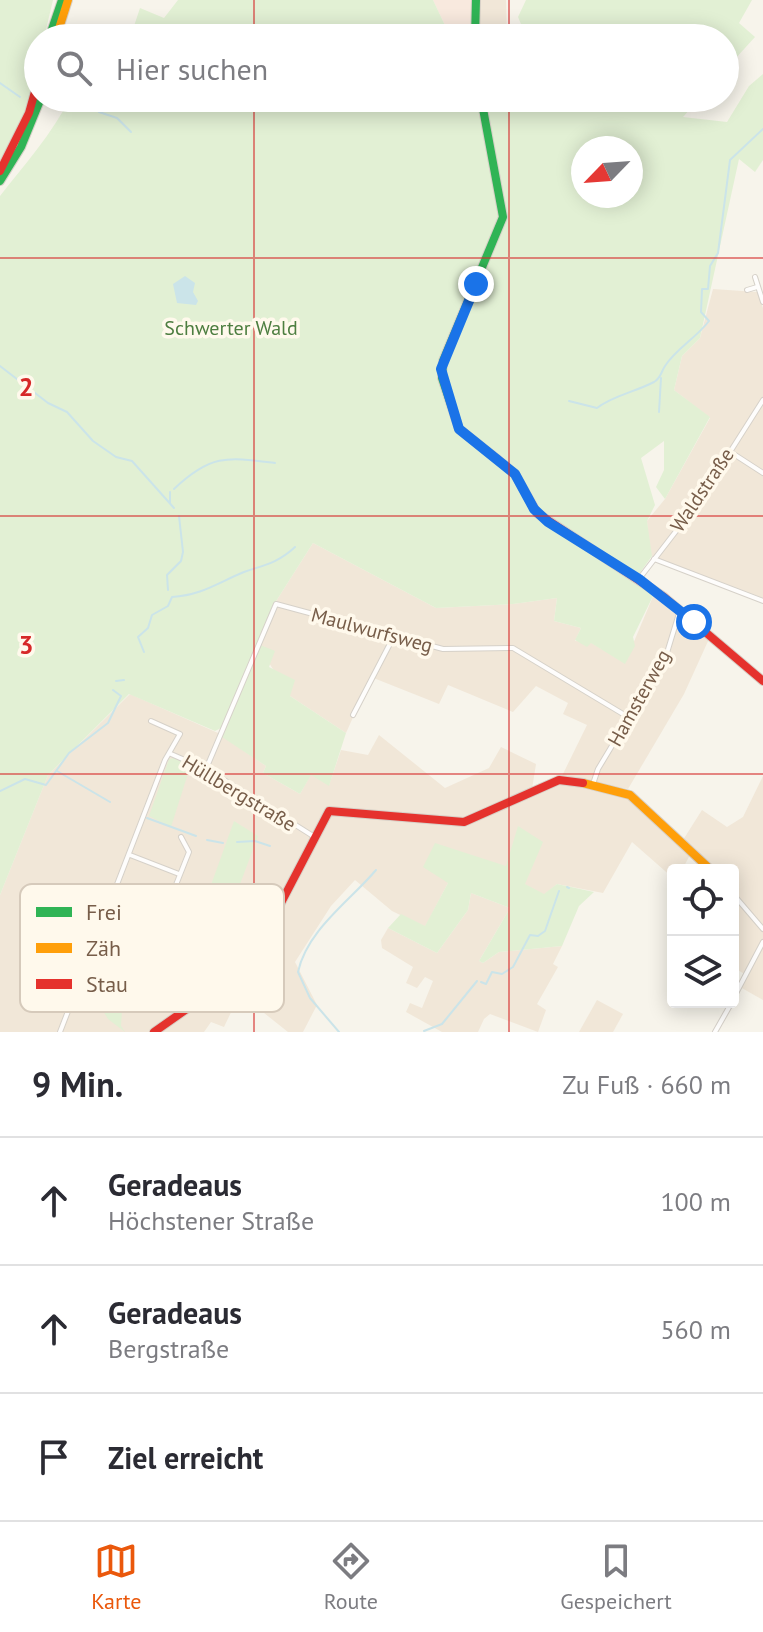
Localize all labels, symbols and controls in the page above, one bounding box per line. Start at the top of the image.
search box [24,24,739,112]
icon: search [52,46,96,90]
text: Hier suchen [116,49,268,88]
north arrow [571,136,643,208]
route end [458,266,494,302]
park label: Schwerter Wald [164,315,298,341]
text: 2 [19,370,33,403]
street label: Waldstraße [664,443,740,537]
street label: Maulwurfsweg [308,601,436,659]
route start [676,604,712,640]
text: 3 [19,628,33,661]
street label: Hamsterweg [602,645,676,751]
street label: Hüllbergstraße [177,749,301,837]
map controls [667,864,739,1008]
button: locate [667,864,739,936]
legend [20,884,284,1012]
text: Frei [86,898,122,926]
text: Zäh [86,934,121,962]
button: layers [667,936,739,1008]
text: Stau [86,970,128,998]
text: 9 Min. [32,1062,123,1106]
text: Zu Fuß · 660 m [562,1068,731,1101]
text: Geradeaus [108,1165,242,1204]
icon: ahead [32,1179,76,1223]
text: 100 m [660,1185,731,1218]
text: Höchstener Straße [108,1204,314,1237]
text: Geradeaus [108,1293,242,1332]
icon: ahead [32,1307,76,1351]
text: 560 m [660,1313,731,1346]
text: Bergstraße [108,1332,229,1365]
icon: arrive [32,1435,76,1479]
text: Ziel erreicht [108,1438,263,1477]
tab: Karte [91,1539,141,1615]
tab: Route [324,1539,378,1615]
tab: Gespeichert [560,1539,672,1615]

